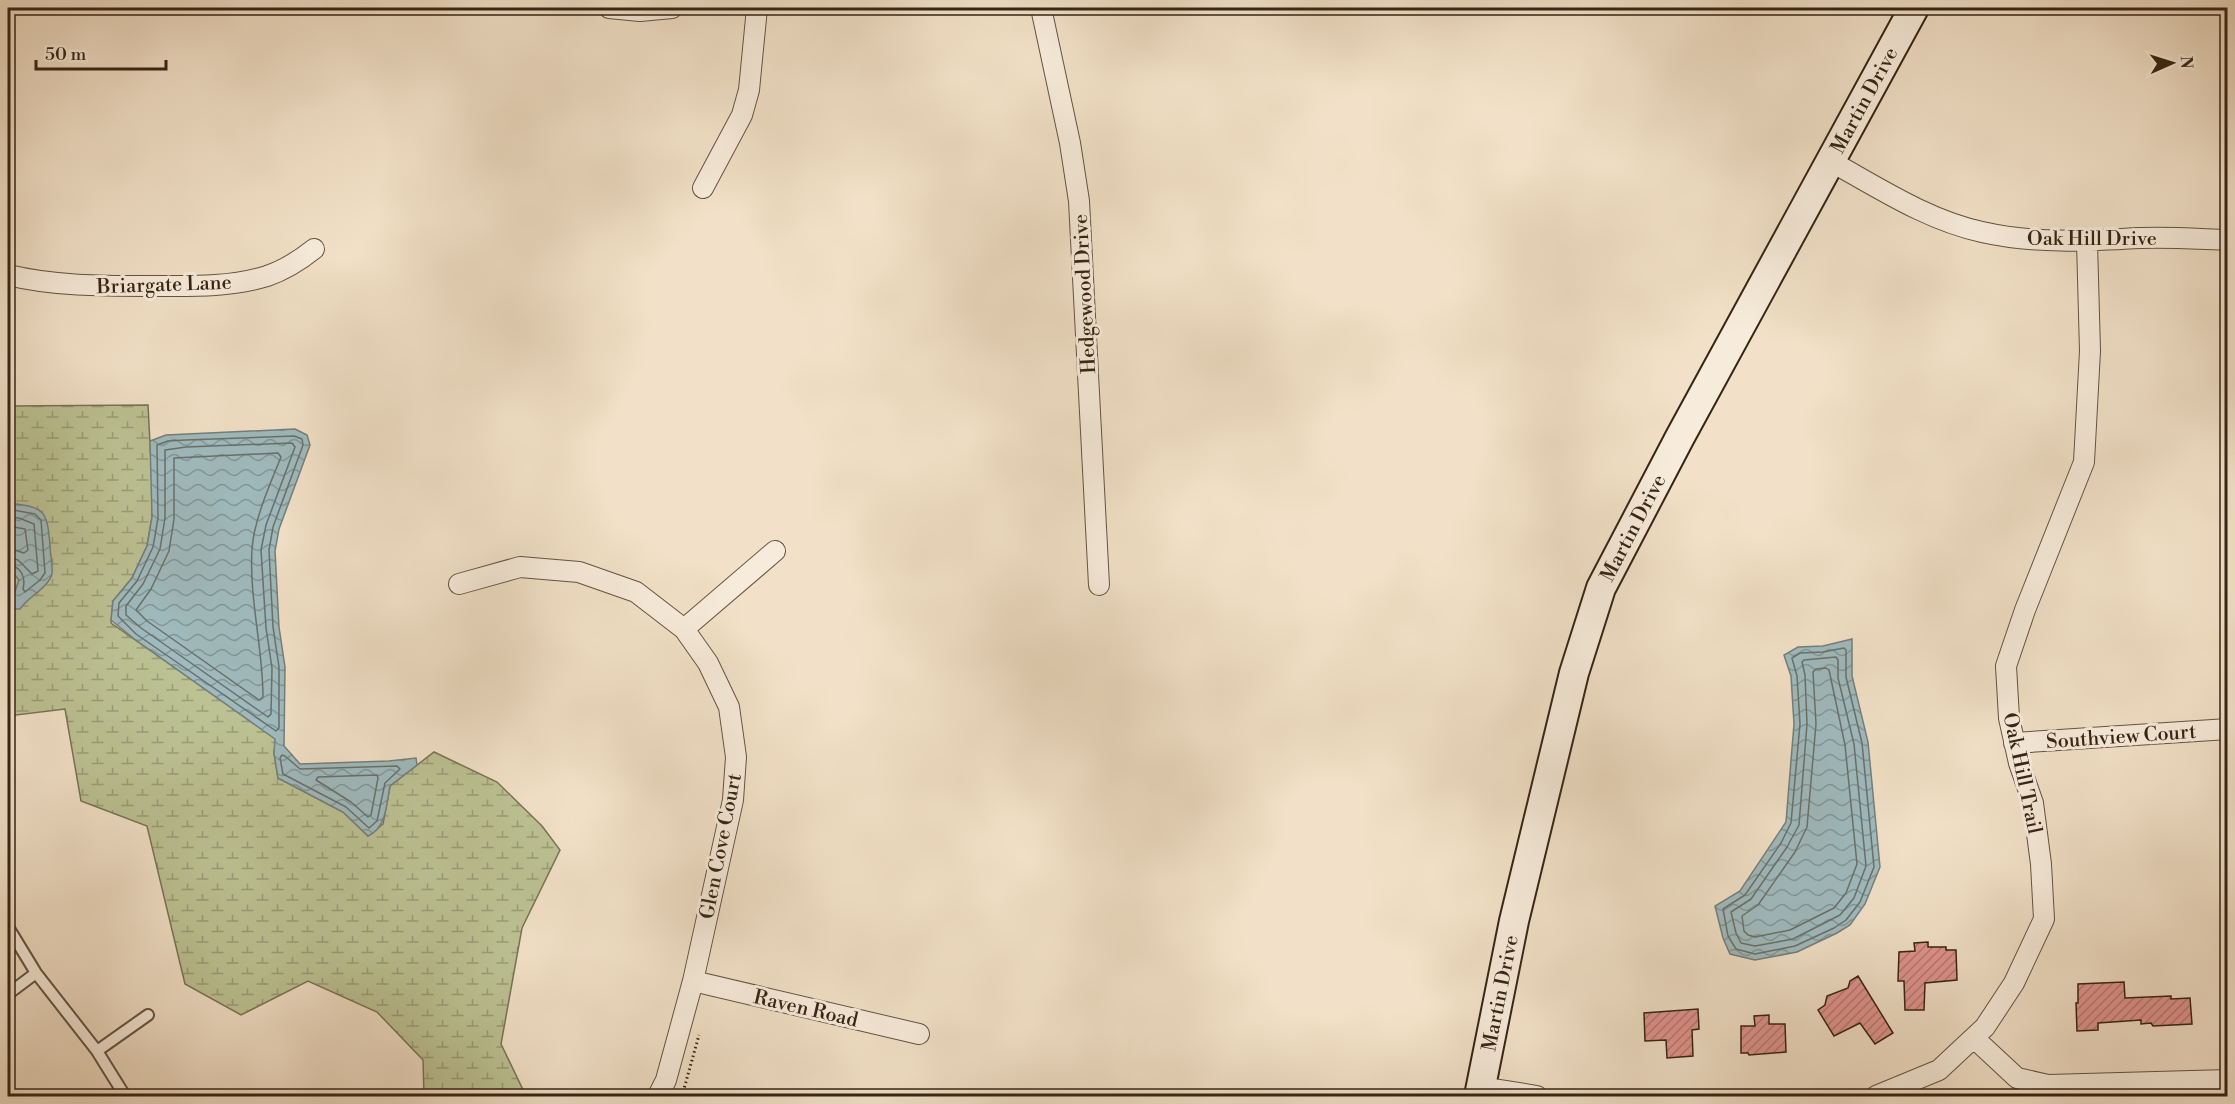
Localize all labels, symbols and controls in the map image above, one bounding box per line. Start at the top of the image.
scale bar [36,33,166,71]
north arrow [2142,33,2202,93]
text: 50 m [45,43,87,66]
street label: Martin Drive [1826,43,1904,158]
text: N [2176,55,2196,69]
street label: Hedgewood Drive [1069,213,1102,375]
street label: Oak Hill Drive [2027,227,2157,252]
street label: Briargate Lane [95,271,232,300]
street label: Martin Drive [1596,470,1672,586]
street label: Oak Hill Trail [1996,710,2047,836]
street label: Southview Court [2045,720,2197,755]
street label: Glen Cove Court [695,771,748,921]
street label: Martin Drive [1477,933,1525,1054]
street label: Raven Road [751,985,861,1034]

